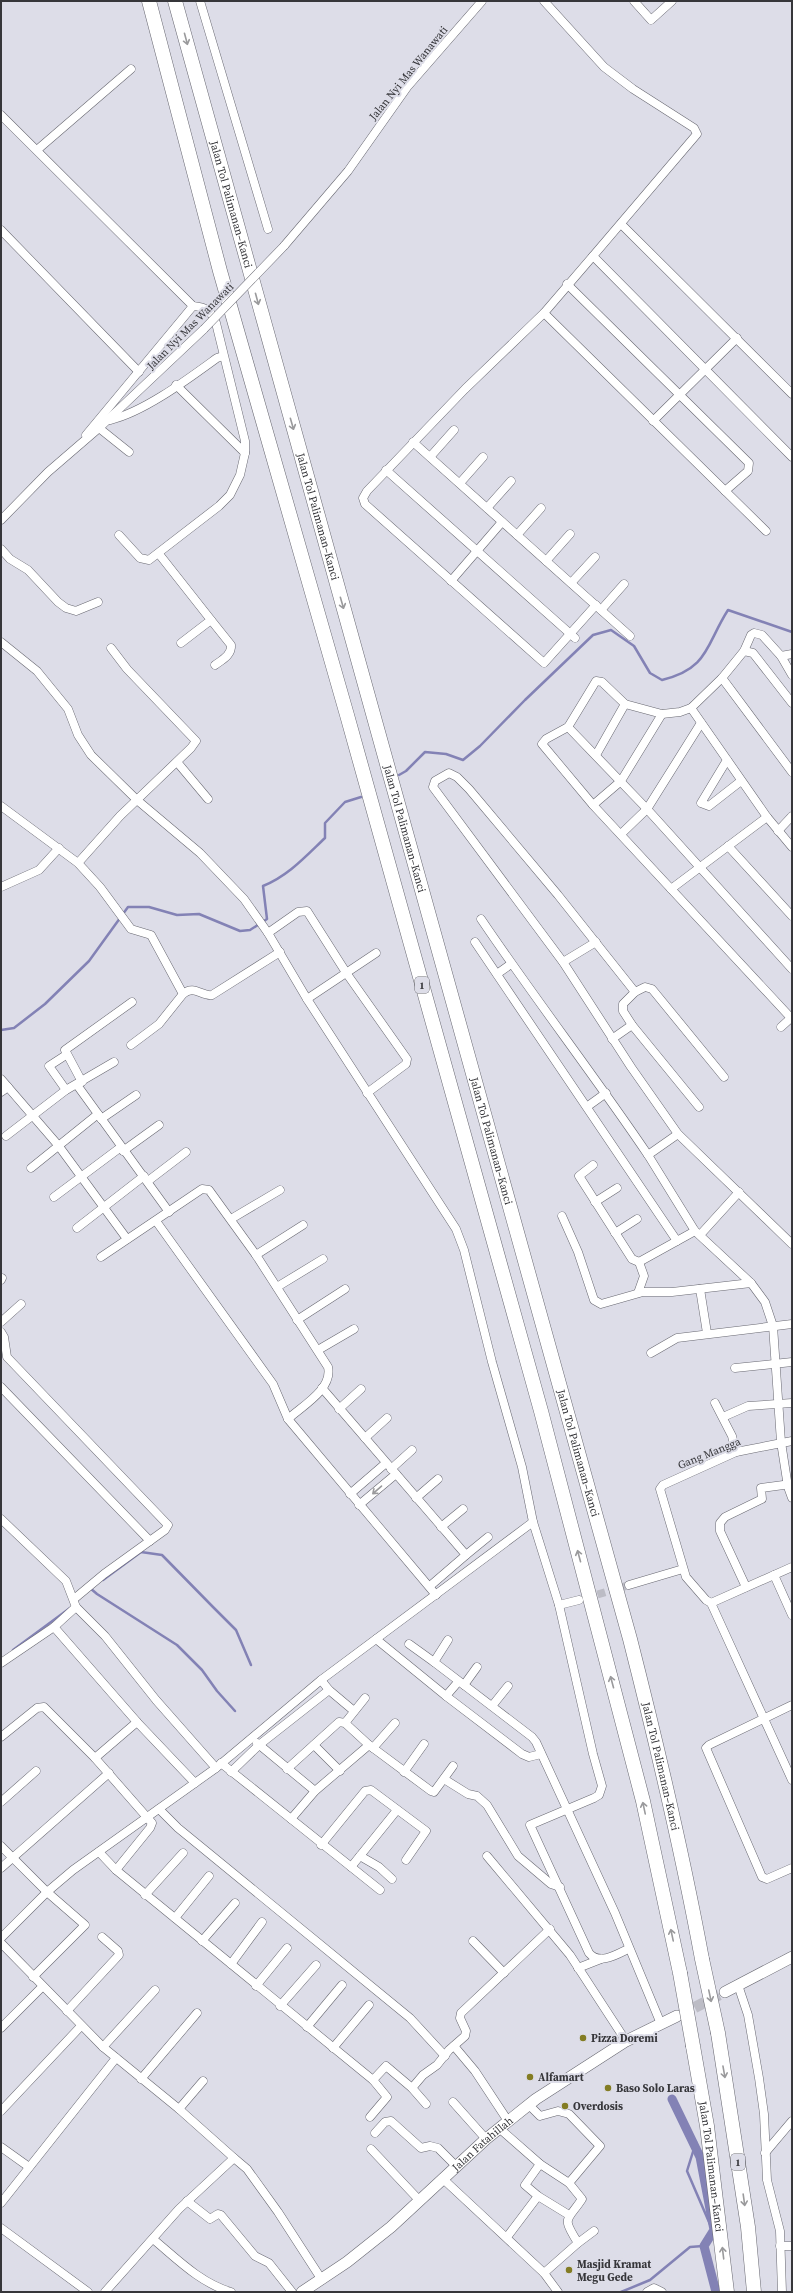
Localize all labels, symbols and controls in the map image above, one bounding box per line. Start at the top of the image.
street label: Jalan Nyi Mas Wanawati [365,23,451,124]
one-way arrow [182,32,190,45]
street label: Jalan Tol Palimanan–Kanci [206,138,256,270]
street label: Jalan Nyi Mas Wanawati [143,280,237,374]
one-way arrow [254,292,261,305]
one-way arrow [289,417,296,430]
street label: Jalan Tol Palimanan–Kanci [293,450,343,582]
one-way arrow [339,596,347,609]
street label: Jalan Tol Palimanan–Kanci [379,762,429,894]
road number: 1 [415,977,429,993]
street label: Jalan Tol Palimanan–Kanci [466,1075,516,1206]
street label: Jalan Tol Palimanan–Kanci [553,1387,603,1519]
street label: Gang Mangga [676,1434,743,1473]
one-way arrow [372,1485,383,1494]
one-way arrow [575,1550,582,1563]
one-way arrow [608,1676,615,1689]
street label: Jalan Tol Palimanan–Kanci [638,1700,683,1832]
one-way arrow [640,1802,648,1815]
one-way arrow [667,1929,675,1942]
one-way arrow [706,1989,714,2002]
place label: Pizza Doremi [591,2031,658,2046]
marker: Pizza Doremi [578,2033,588,2043]
one-way arrow [720,2065,728,2078]
place label: Alfamart [538,2070,585,2085]
marker: Alfamart [525,2072,535,2082]
place label: Baso Solo Laras [616,2081,695,2096]
marker: Baso Solo Laras [603,2083,613,2093]
place label: Overdosis [573,2099,623,2114]
street label: Jalan Tol Palimanan–Kanci [695,2099,727,2233]
marker: Overdosis [560,2101,570,2111]
street label: Jalan Fatahillah [448,2113,517,2176]
road number: 1 [731,2154,745,2170]
one-way arrow [740,2193,748,2206]
one-way arrow [719,2247,727,2260]
place label: Masjid Kramat Megu Gede [577,2257,652,2285]
marker: Masjid Kramat Megu Gede [564,2265,574,2275]

